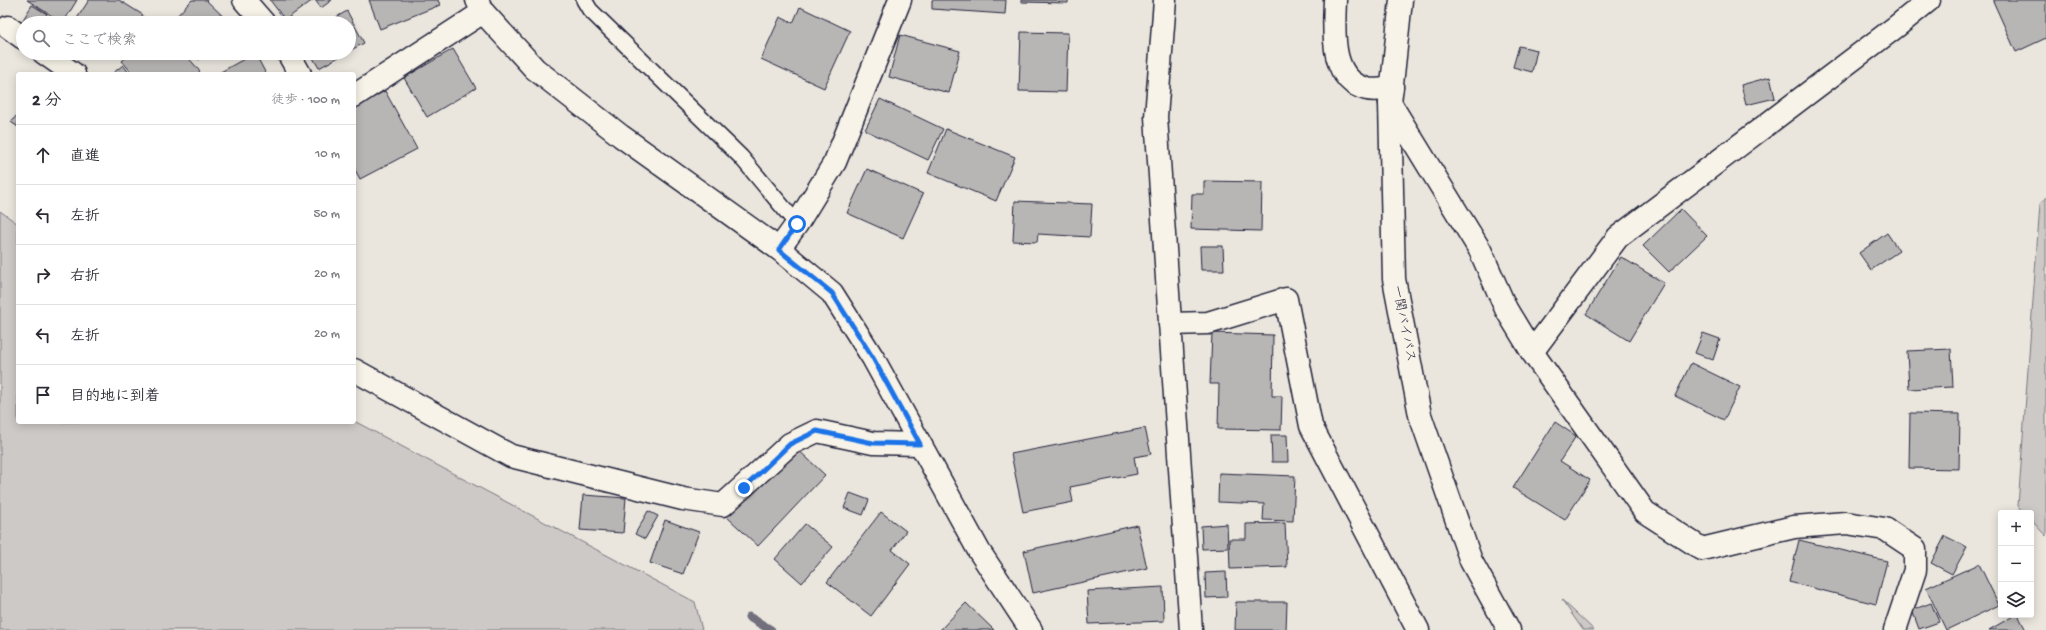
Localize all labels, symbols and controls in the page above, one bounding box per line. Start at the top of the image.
search box [16,16,356,60]
icon: search [30,27,52,49]
text: ここで検索 [62,32,137,50]
text: 2 分 [32,92,61,112]
text: 徒歩 · 100 m [271,93,340,108]
icon: ahead [32,144,54,166]
text: 10 m [315,147,340,162]
text: 直進 [70,148,100,166]
icon: left [32,204,54,226]
text: 50 m [313,207,340,222]
text: 左折 [70,208,100,226]
route start [788,215,806,233]
icon: right [32,264,54,286]
text: 20 m [314,267,340,282]
text: 右折 [70,268,100,286]
street label: 一関バイパス [1388,284,1419,364]
icon: left [32,324,54,346]
text: 20 m [314,327,340,342]
text: 左折 [70,328,100,346]
icon: arrive [32,384,54,406]
text: 目的地に到着 [70,388,160,406]
route end [735,479,753,497]
map controls [1998,510,2034,618]
button: + [1998,510,2034,546]
button: − [1998,546,2034,582]
button: layers [1998,582,2034,618]

